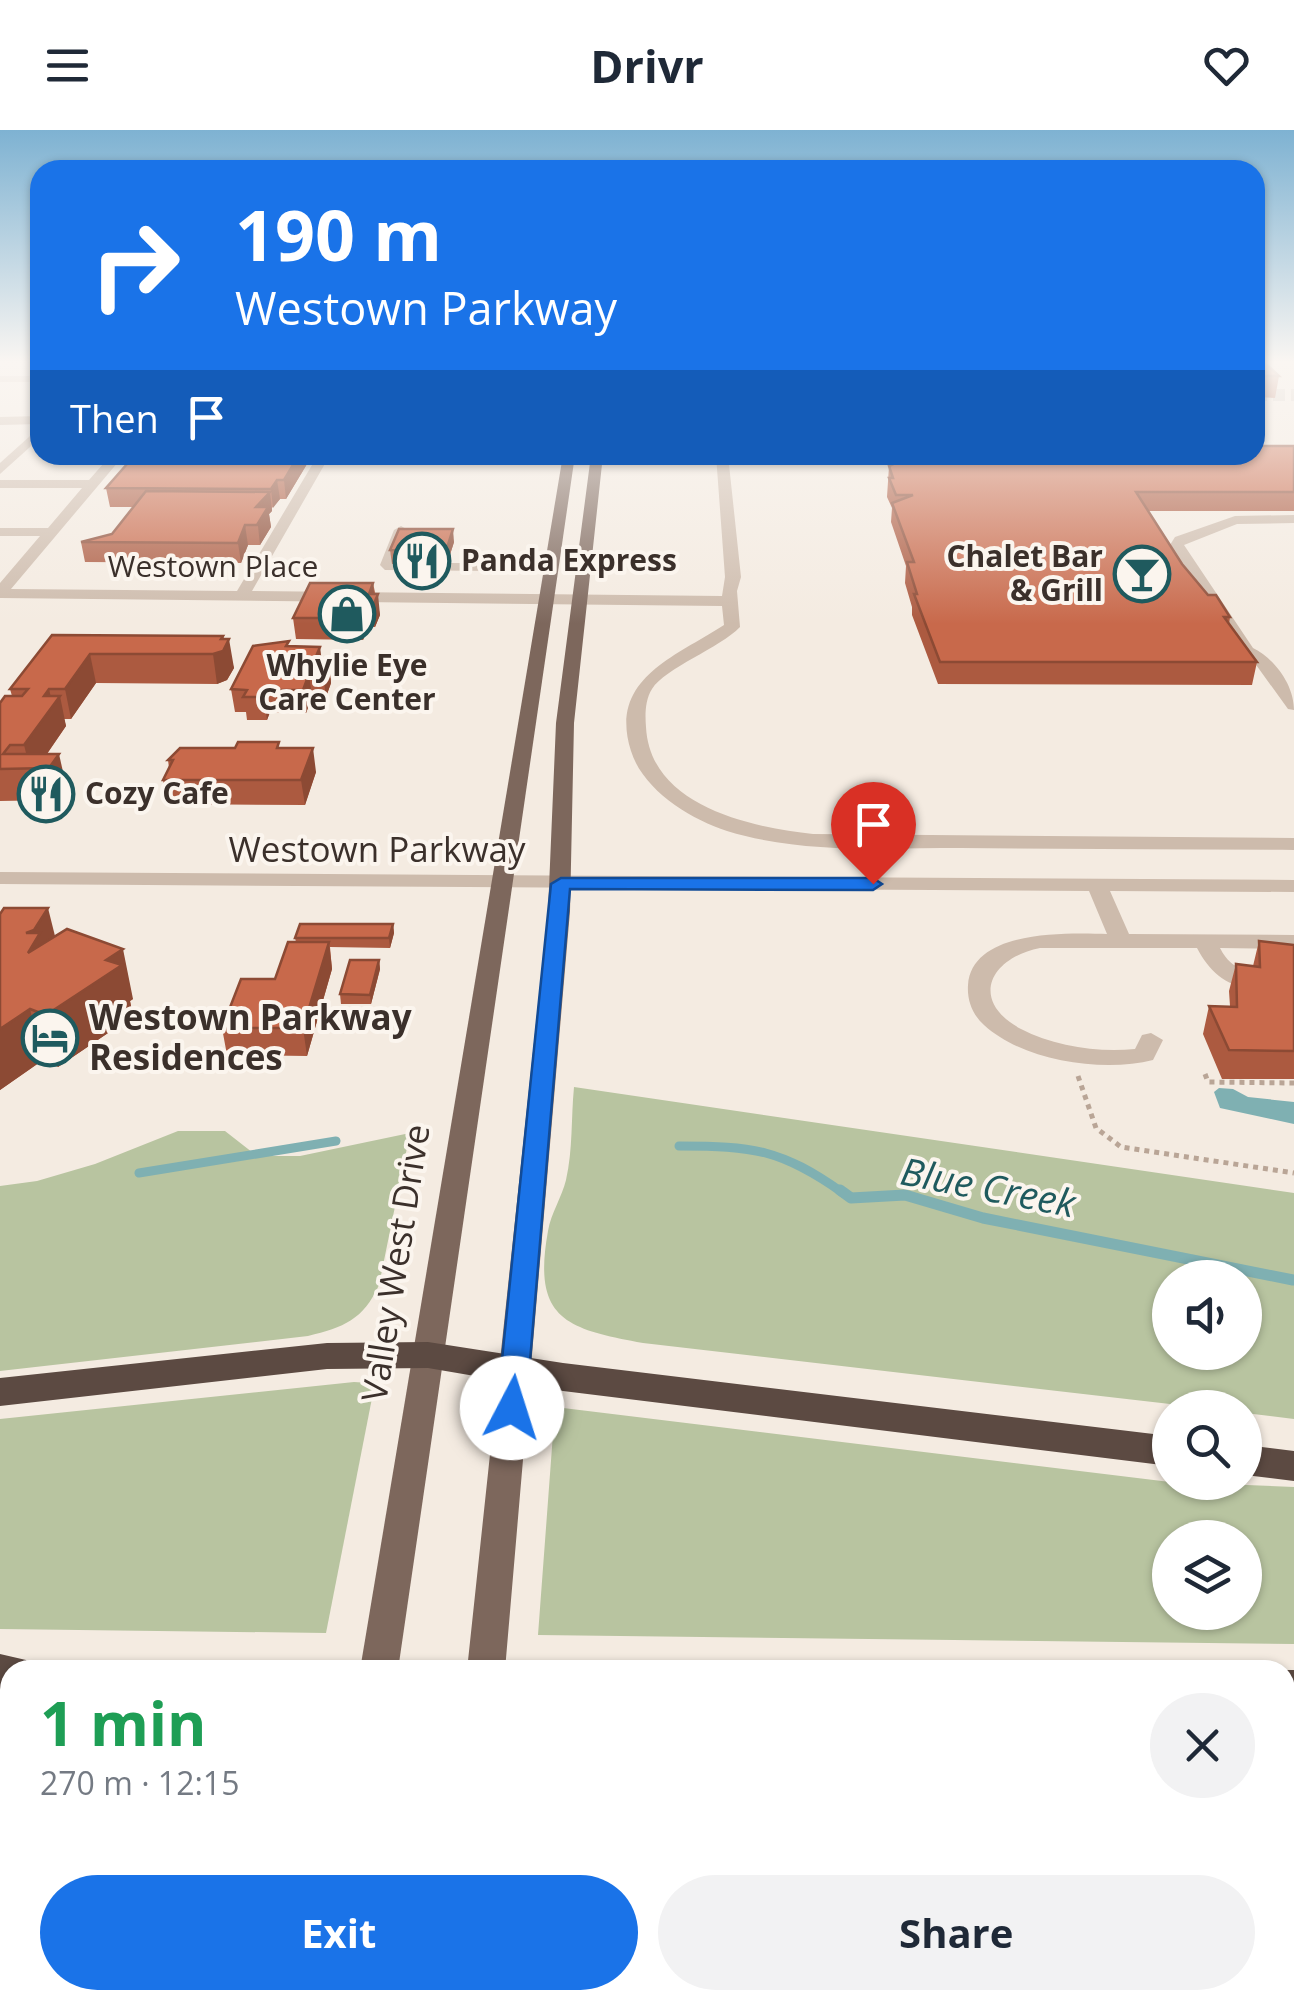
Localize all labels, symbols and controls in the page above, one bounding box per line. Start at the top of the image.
text: Drivr [590,35,704,96]
icon: menu [40,38,95,93]
icon: heart [1199,38,1254,93]
text: 190 m [235,186,442,282]
icon: right [70,200,200,330]
text: Westown Parkway [235,277,617,338]
icon: arrive [179,390,234,445]
text: Then [70,392,159,444]
restaurant icon: Panda Express [392,531,452,591]
place label: Chalet Bar & Grill [946,535,1103,610]
place label: Panda Express [461,539,677,580]
bar icon: Chalet Bar & Grill [1112,544,1172,604]
street label: Westown Place [108,545,318,586]
shop icon: Whylie Eye Care Center [317,584,377,644]
place label: Whylie Eye Care Center [258,644,436,719]
restaurant icon: Cozy Cafe [16,764,76,824]
place label: Cozy Cafe [85,772,229,813]
pin [831,782,916,885]
icon: arrive [846,797,901,852]
street label: Westown Parkway [228,825,526,872]
place label: Westown Parkway Residences [89,993,412,1080]
hotel icon: Westown Parkway Residences [20,1008,80,1068]
street label: Valley West Drive [349,1121,440,1405]
water label: Blue Creek [897,1144,1082,1229]
map controls [1152,1260,1262,1630]
button: sound [1152,1260,1262,1370]
position arrow [460,1356,564,1460]
button: search [1152,1390,1262,1500]
button: layers [1152,1520,1262,1630]
text: 1 min [40,1682,207,1764]
button: close [1150,1693,1255,1798]
text: 270 m · 12:15 [40,1761,239,1804]
button: Exit [40,1875,638,1990]
button: Share [658,1875,1255,1990]

